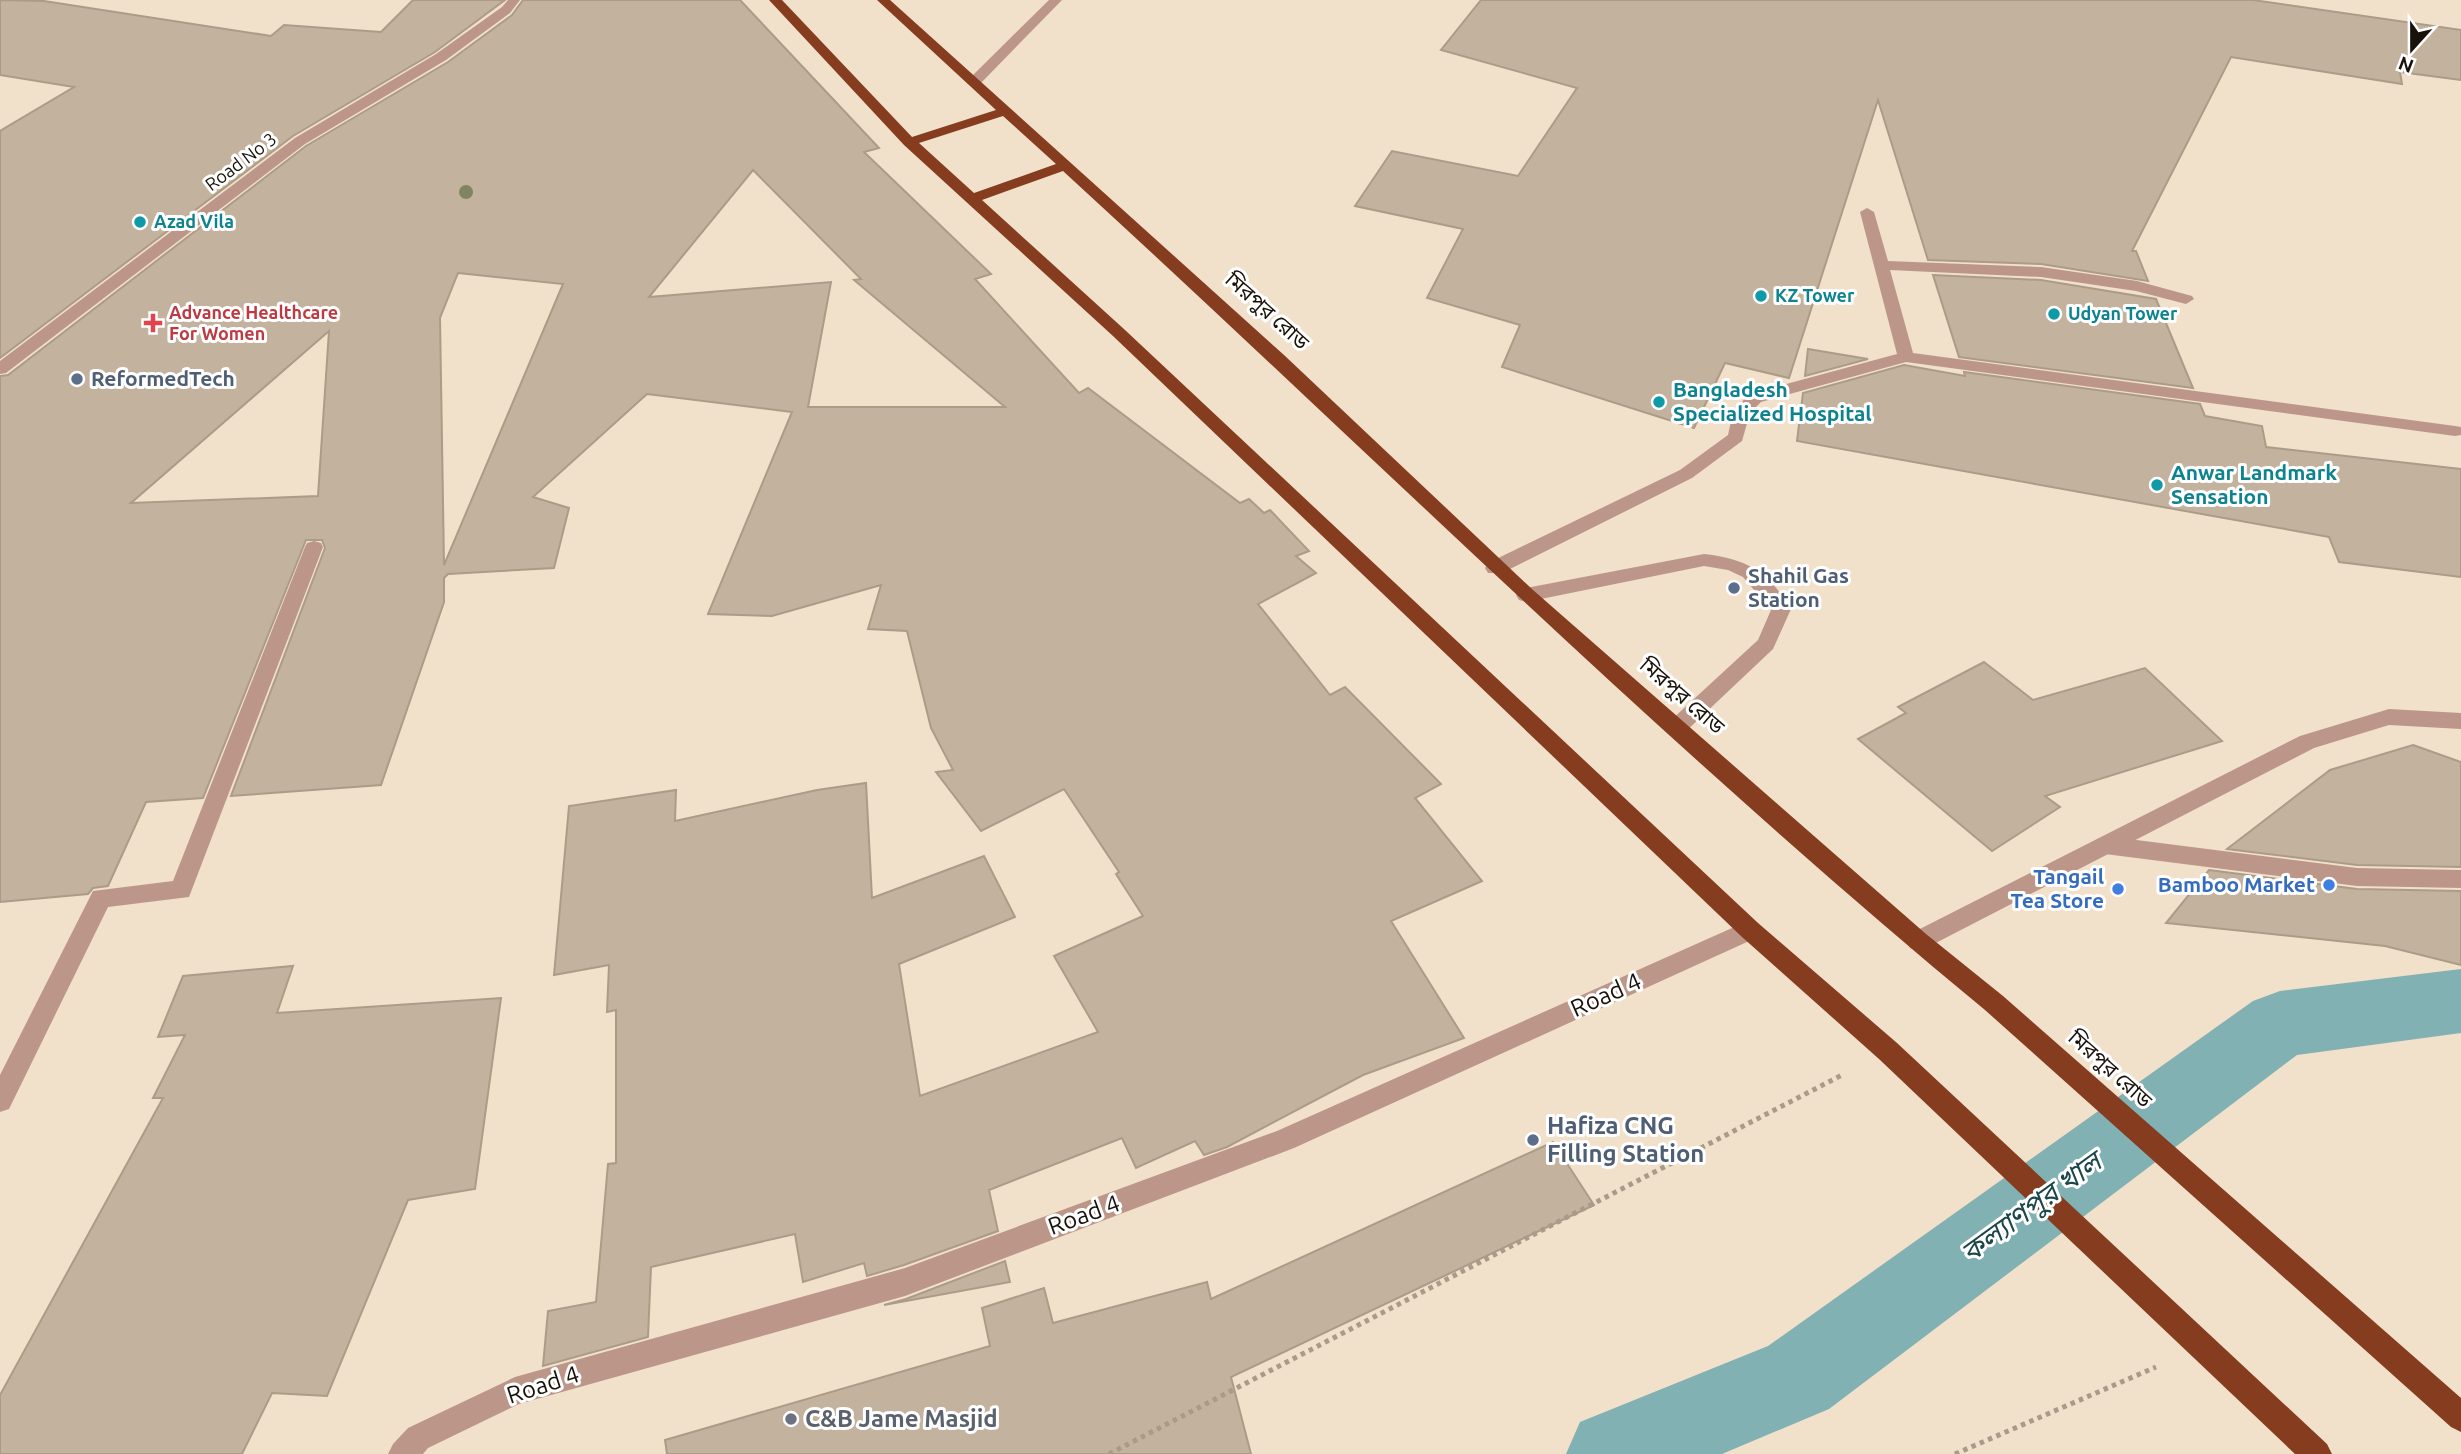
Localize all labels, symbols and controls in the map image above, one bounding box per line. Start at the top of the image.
north arrow [2377,14,2447,84]
text: N [2395,52,2416,78]
street label: Road No 3 [201,128,280,194]
place label: Azad Vila [154,211,234,231]
marker: Azad Vila [132,214,148,230]
street label: মিরপুর রোড [1220,266,1315,355]
place label: KZ Tower [1775,285,1855,305]
marker: KZ Tower [1753,288,1769,304]
place label: Advance Healthcare For Women [169,302,338,343]
place label: Udyan Tower [2068,303,2178,323]
marker: Udyan Tower [2046,306,2062,322]
marker: Advance Healthcare For Women [143,313,163,333]
place label: ReformedTech [91,366,235,390]
marker: ReformedTech [69,371,85,387]
place label: Bangladesh Specialized Hospital [1673,377,1872,425]
marker: Bangladesh Specialized Hospital [1651,394,1667,410]
place label: Anwar Landmark Sensation [2171,460,2337,508]
marker: Anwar Landmark Sensation [2149,477,2165,493]
place label: Shahil Gas Station [1748,563,1849,611]
marker: Shahil Gas Station [1726,580,1742,596]
street label: মিরপুর রোড [1634,651,1731,740]
place label: Tangail Tea Store [2010,864,2104,912]
place label: Bamboo Market [2158,872,2315,896]
marker: Bamboo Market [2321,877,2337,893]
marker: Tangail Tea Store [2110,881,2126,897]
street label: Road 4 [1566,967,1645,1022]
street label: মিরপুর রোড [2063,1024,2158,1113]
place label: Hafiza CNG Filling Station [1547,1112,1704,1167]
marker: Hafiza CNG Filling Station [1525,1132,1541,1148]
water label: কল্যাণপুর খাল [1955,1142,2112,1269]
street label: Road 4 [1044,1189,1123,1240]
street label: Road 4 [503,1360,582,1409]
place label: C&B Jame Masjid [805,1405,998,1432]
marker: C&B Jame Masjid [783,1411,799,1427]

